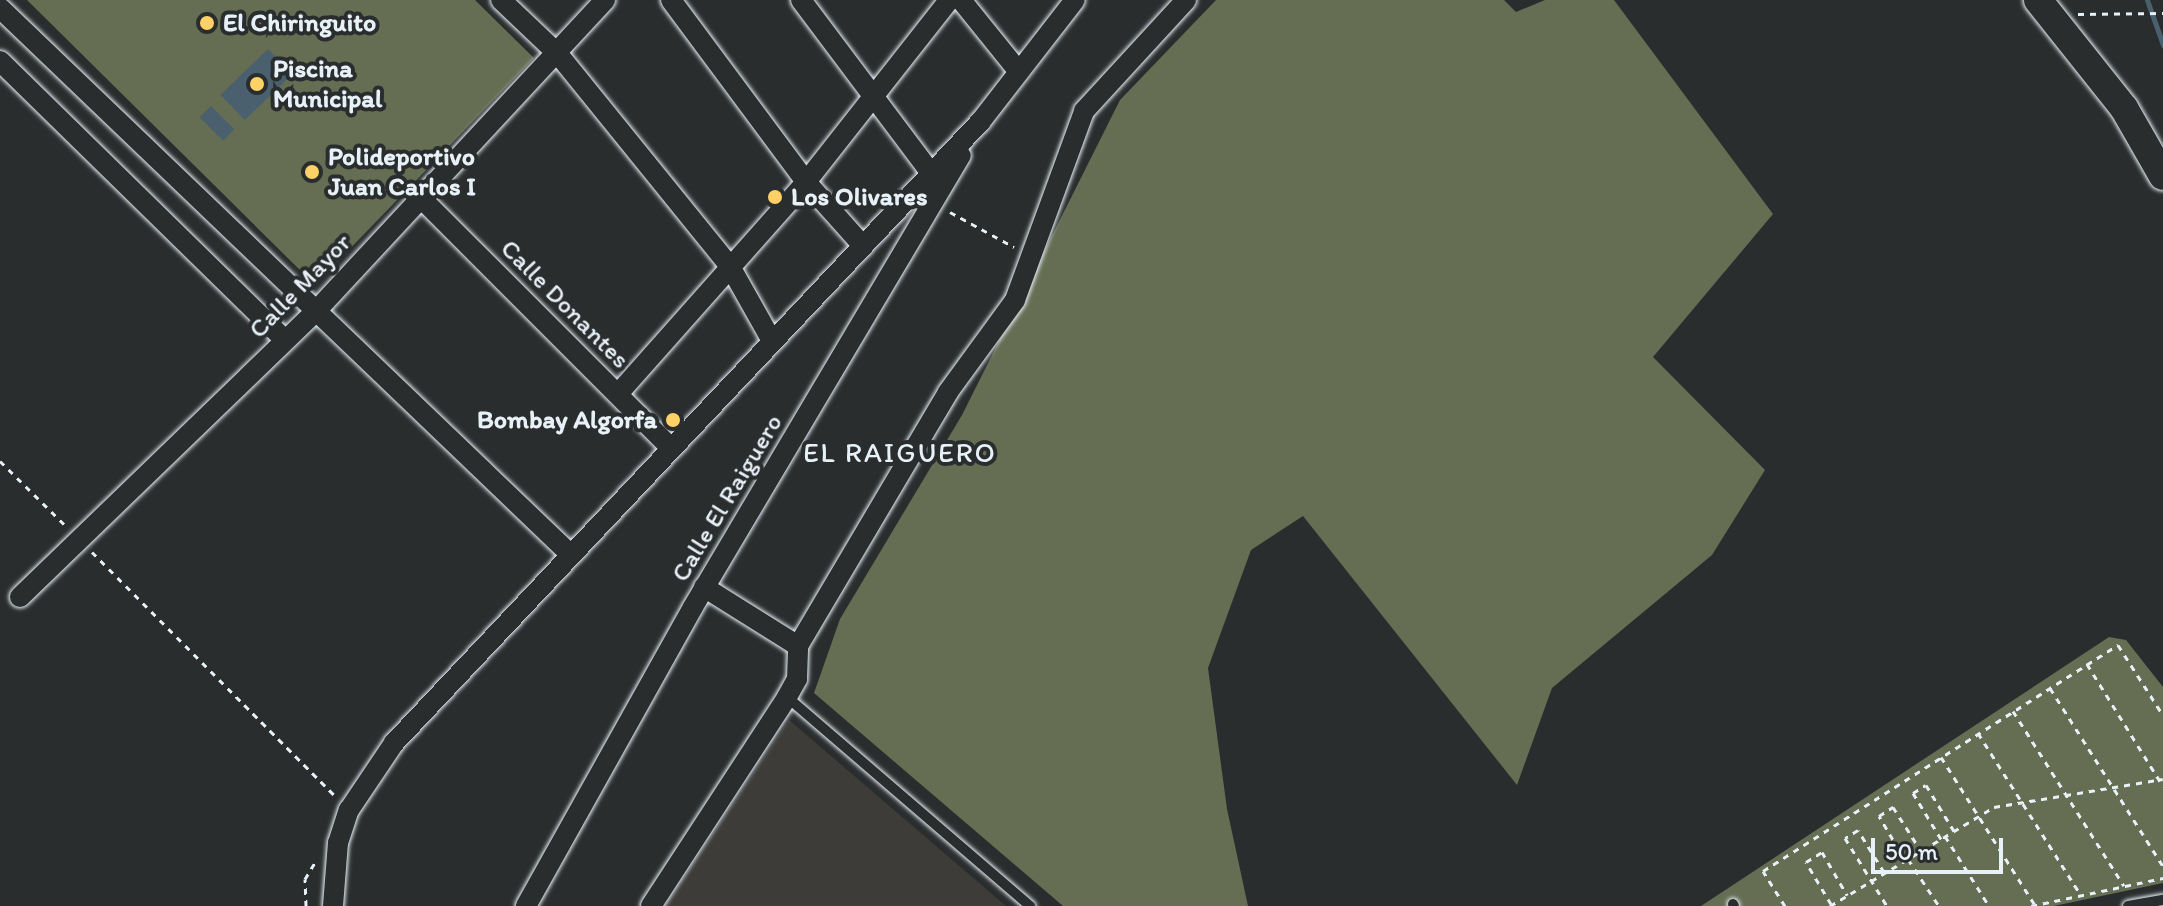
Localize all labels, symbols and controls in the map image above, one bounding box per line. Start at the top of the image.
place label: El Chiringuito [223,7,377,39]
marker: El Chiringuito [198,14,216,32]
place label: Piscina Municipal [273,53,382,114]
marker: Piscina Municipal [248,75,266,93]
place label: Polideportivo Juan Carlos I [328,141,477,202]
marker: Polideportivo Juan Carlos I [303,163,321,181]
place label: Los Olivares [791,181,927,213]
marker: Los Olivares [766,188,784,206]
street label: Calle Mayor [243,228,357,344]
street label: Calle Donantes [494,233,636,375]
place label: Bombay Algorfa [477,404,657,436]
street label: Calle El Raiguero [665,409,789,587]
marker: Bombay Algorfa [664,411,682,429]
district label: EL RAIGUERO [805,435,995,469]
scale bar [1875,822,2007,872]
text: 50 m [1885,837,1938,866]

